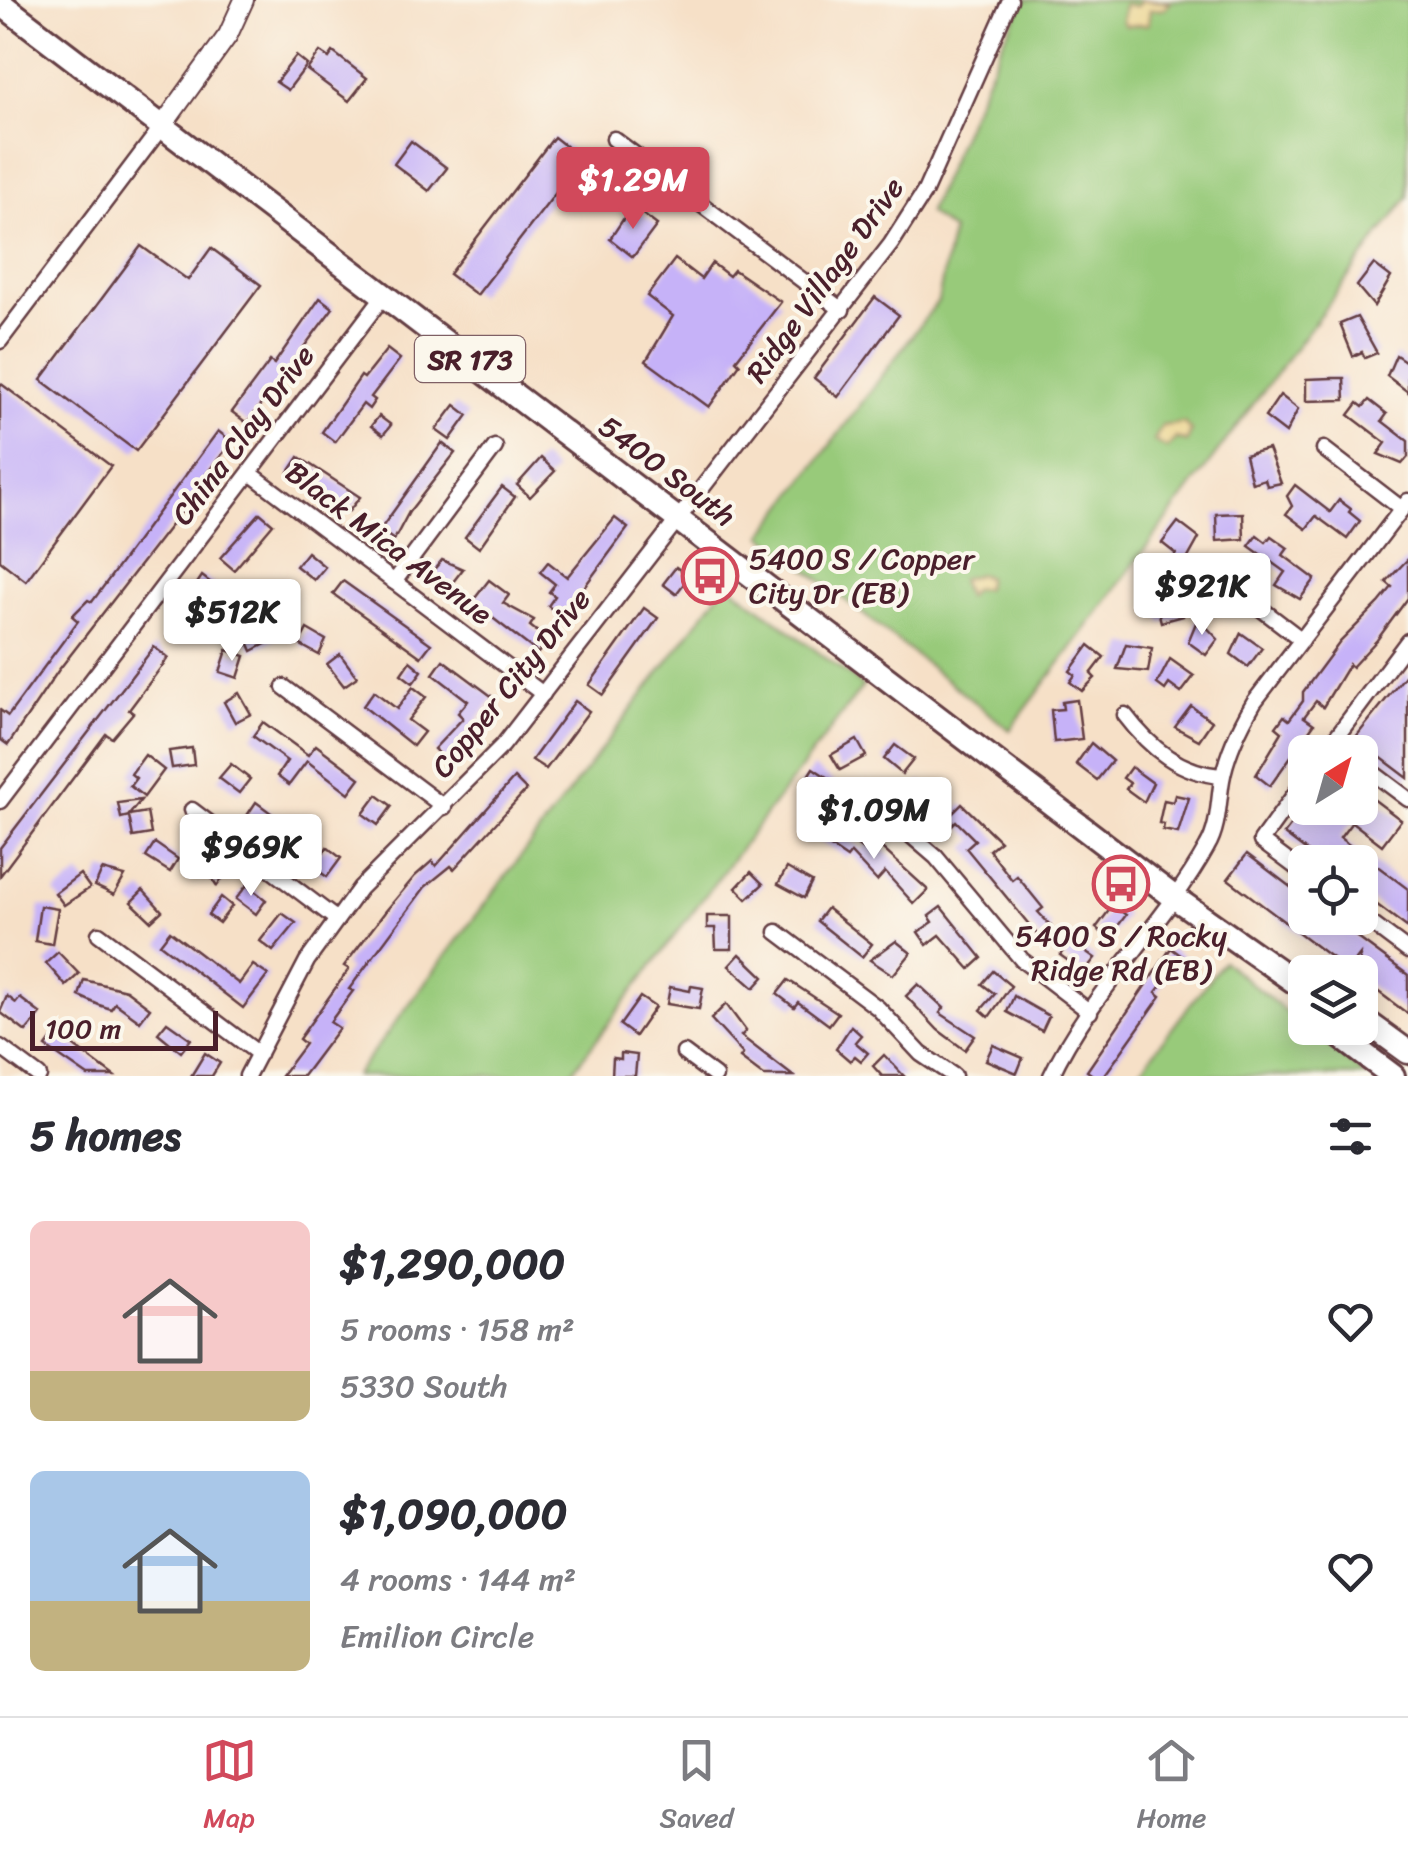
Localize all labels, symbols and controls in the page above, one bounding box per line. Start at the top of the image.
pin: $1.29M [552,147,714,232]
text: $1.29M [578,151,688,208]
street label: Ridge Village Drive [731,165,919,395]
street label: China Clay Drive [157,333,329,537]
road number: SR 173 [415,336,525,382]
street label: 5400 South [586,401,748,541]
street label: Black Mica Avenue [273,447,505,639]
place label: 5400 S / Copper City Dr (EB) [749,532,976,620]
bus stop icon: 5400 S / Copper City Dr (EB) [680,546,740,606]
pin: $921K [1132,553,1272,638]
text: $921K [1156,557,1248,614]
street label: Copper City Drive [417,576,605,790]
pin: $512K [162,579,302,664]
text: $512K [186,583,278,640]
north arrow [1288,735,1378,825]
map controls [1288,735,1378,1045]
pin: $1.09M [793,777,955,862]
text: $1.09M [819,781,929,838]
pin: $969K [181,814,321,899]
text: $969K [202,818,300,875]
button: locate [1288,845,1378,935]
bus stop icon: 5400 S / Rocky Ridge Rd (EB) [1091,854,1151,914]
place label: 5400 S / Rocky Ridge Rd (EB) [1015,909,1228,997]
button: layers [1288,955,1378,1045]
text: 100 m [45,1004,121,1053]
scale bar [30,1006,218,1050]
text: 5 homes [30,1099,181,1173]
icon: filters [1323,1109,1378,1164]
text: $1,290,000 [340,1227,565,1301]
icon: home [110,1261,230,1381]
icon: heart [1323,1294,1378,1349]
text: 5 rooms · 158 m² [340,1301,574,1358]
text: 5330 South [340,1358,508,1415]
text: $1,090,000 [340,1477,567,1551]
icon: home [110,1511,230,1631]
icon: heart [1323,1544,1378,1599]
text: 4 rooms · 144 m² [340,1551,576,1608]
text: Emilion Circle [340,1608,534,1665]
tab: Map [202,1733,257,1842]
tab: Saved [660,1733,733,1842]
tab: Home [1137,1733,1206,1842]

